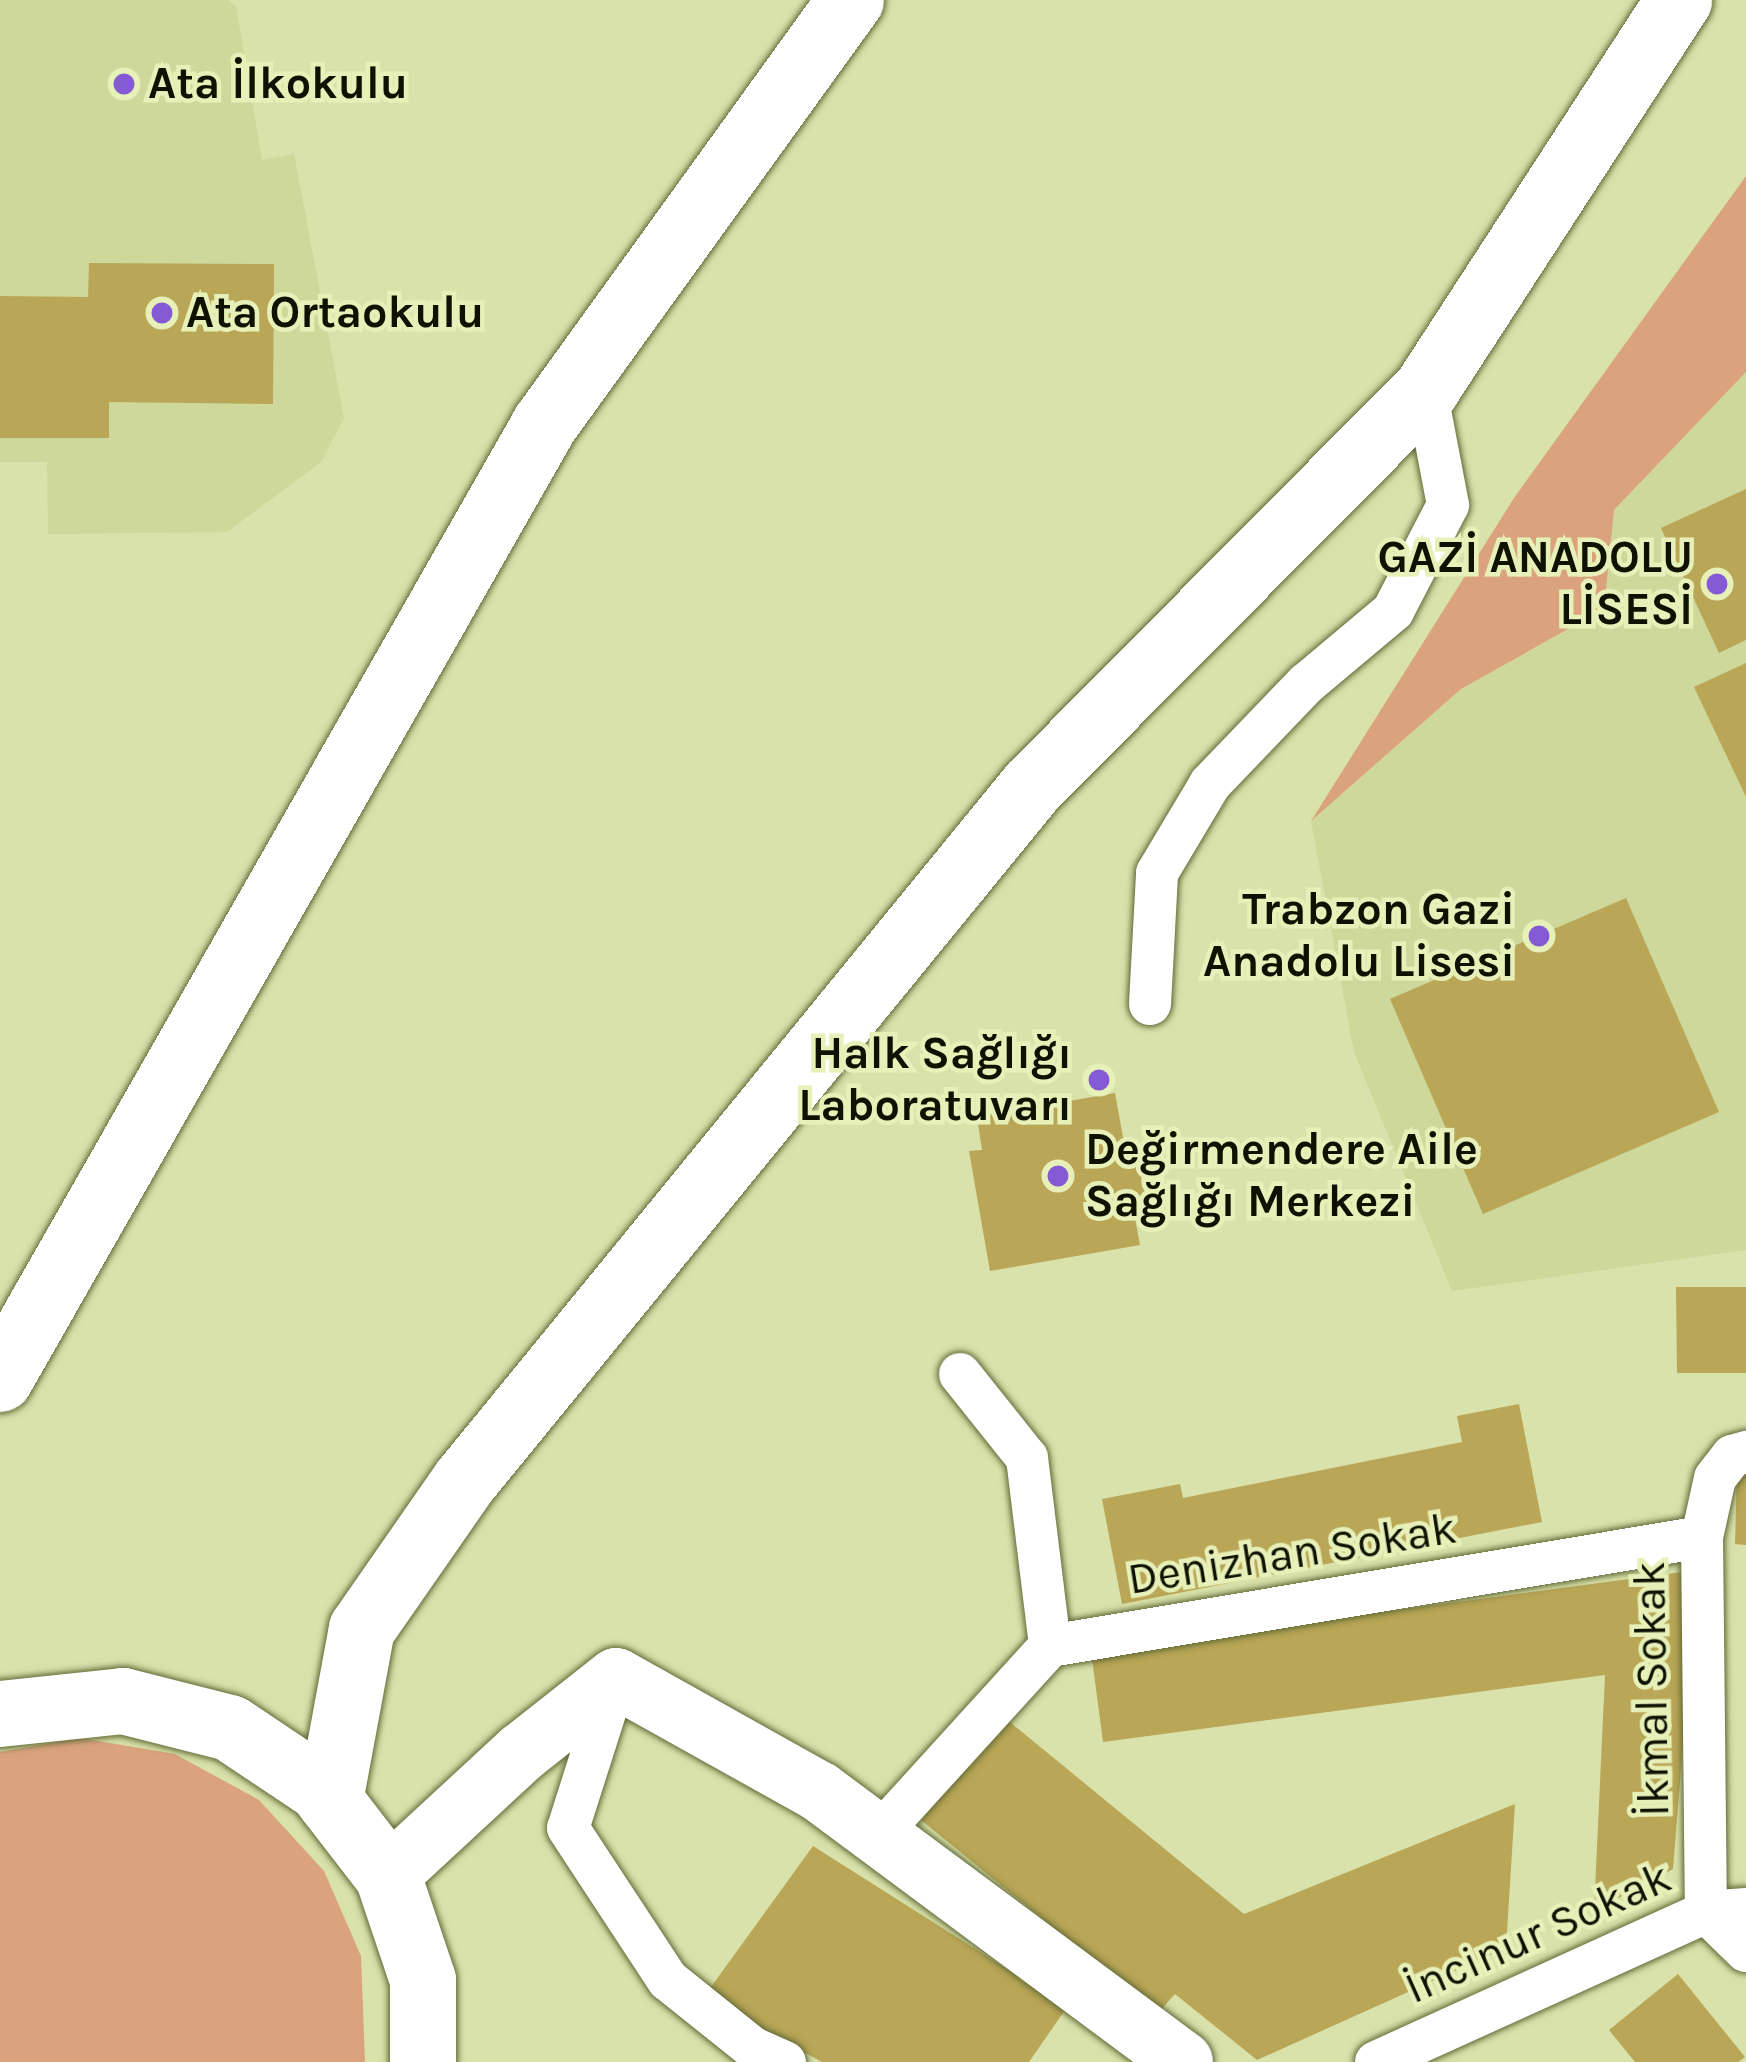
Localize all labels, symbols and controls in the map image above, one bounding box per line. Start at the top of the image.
place label: Ata İlkokulu [148,57,408,111]
marker: Ata İlkokulu [111,71,137,97]
place label: Ata Ortaokulu [186,286,484,340]
marker: Ata Ortaokulu [149,300,175,326]
place label: GAZİ ANADOLU LİSESİ [1378,531,1693,637]
marker: GAZİ ANADOLU LİSESİ [1704,571,1730,597]
place label: Trabzon Gazi Anadolu Lisesi [1203,883,1515,989]
marker: Trabzon Gazi Anadolu Lisesi [1526,923,1552,949]
place label: Halk Sağlığı Laboratuvarı [798,1027,1072,1133]
marker: Halk Sağlığı Laboratuvarı [1083,1064,1115,1096]
place label: Değirmendere Aile Sağlığı Merkezi [1085,1123,1478,1229]
marker: Değirmendere Aile Sağlığı Merkezi [1042,1160,1074,1192]
street label: Denizhan Sokak [1124,1501,1460,1607]
street label: İkmal Sokak [1623,1561,1681,1817]
street label: İncinur Sokak [1397,1850,1679,2016]

